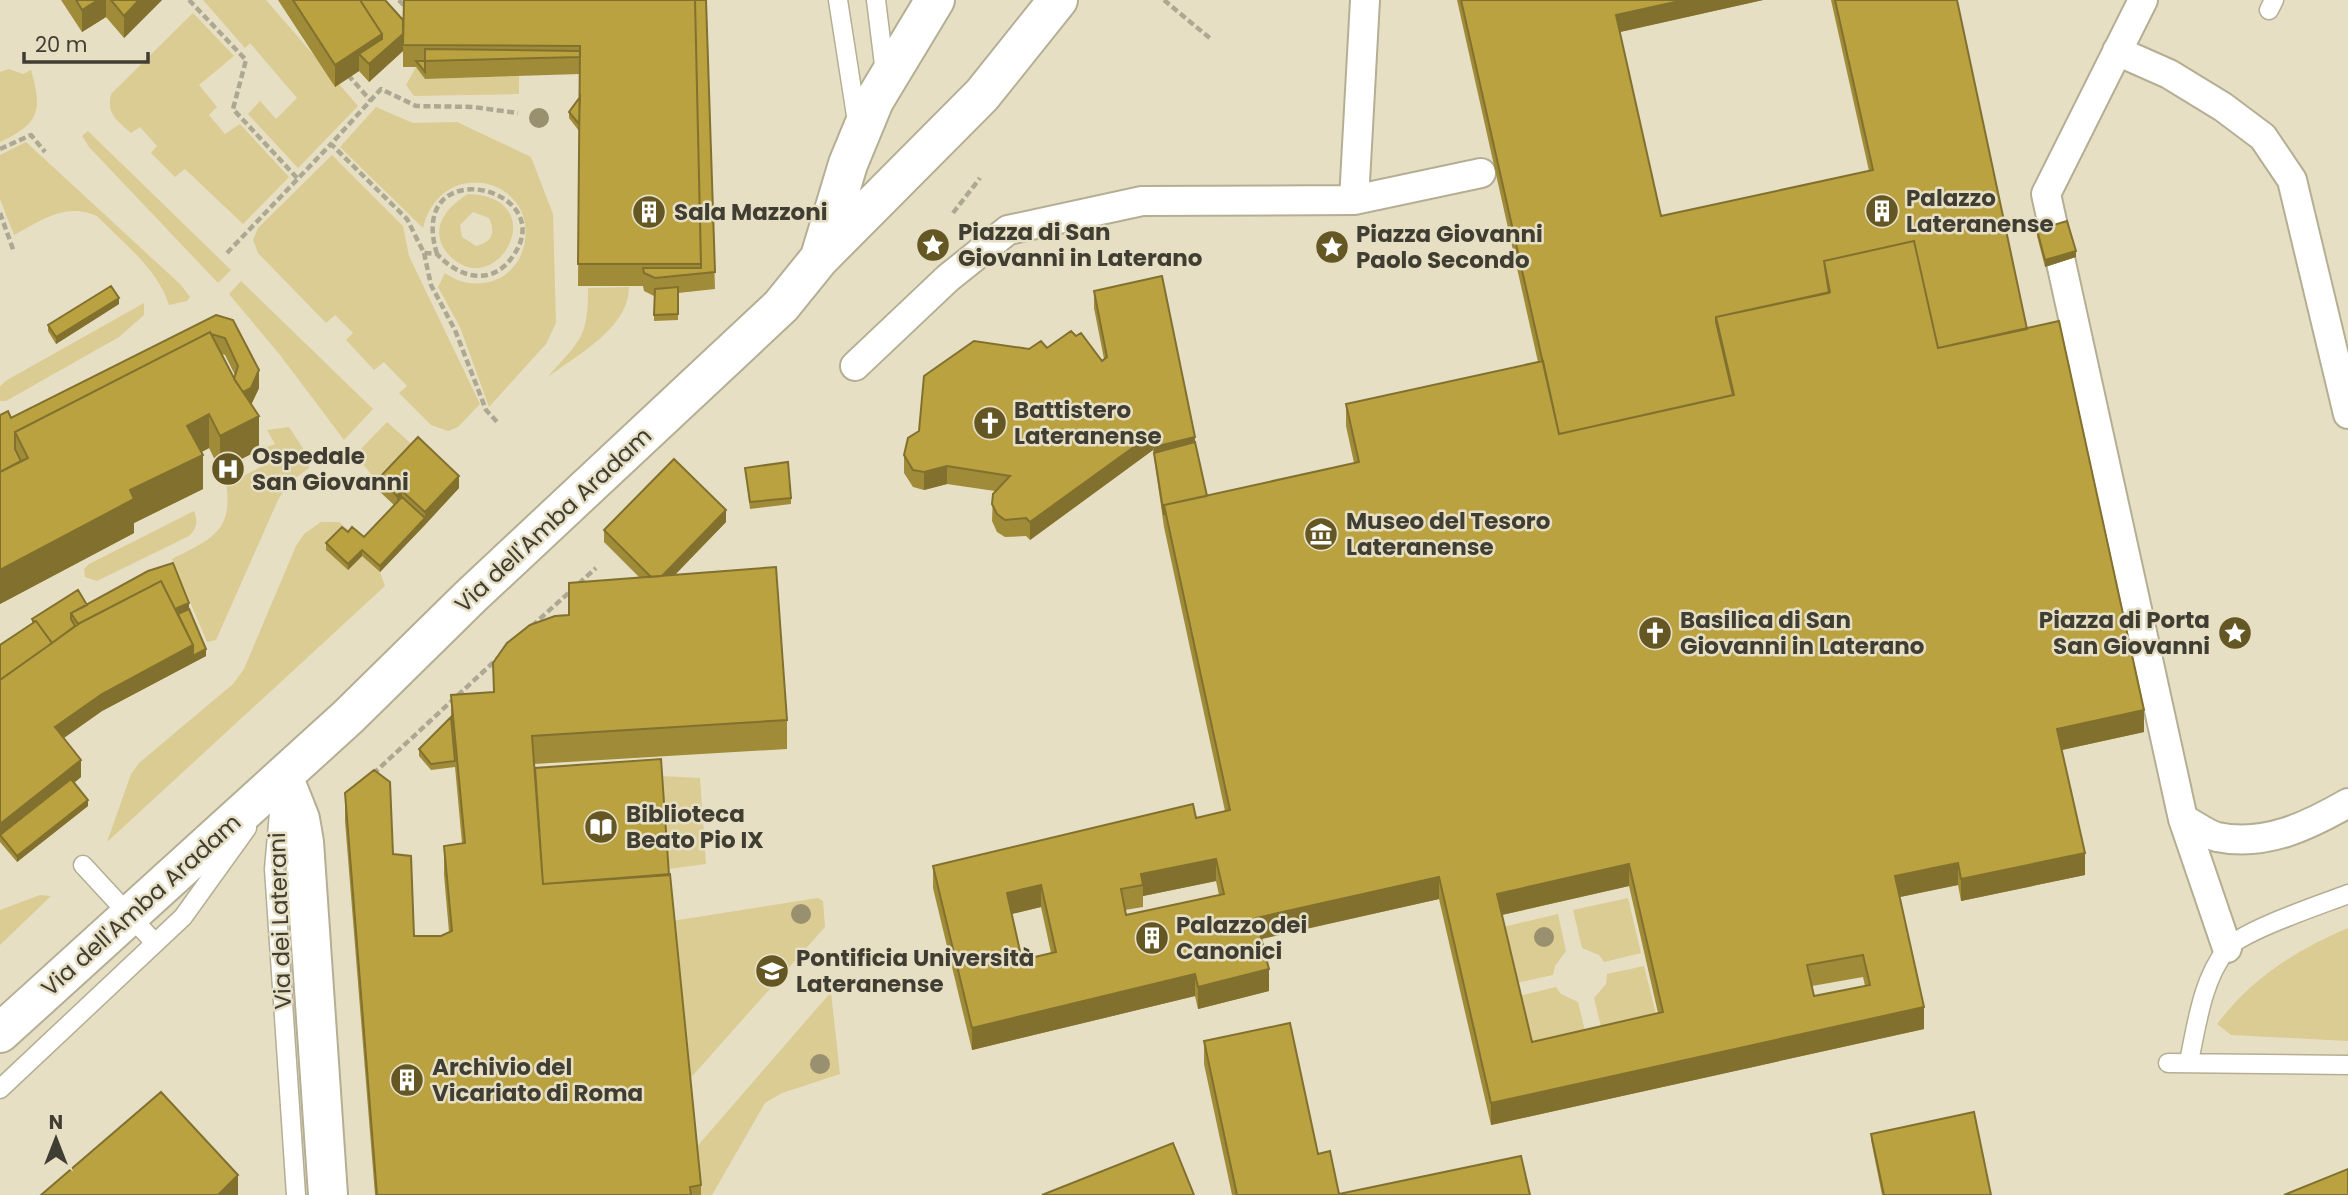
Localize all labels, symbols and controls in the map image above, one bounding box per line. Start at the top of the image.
scale bar [24,21,149,65]
text: 20 m [35,30,88,59]
place label: Palazzo Lateranense [1906,182,2054,240]
building icon: Palazzo Lateranense [1863,192,1901,230]
building icon: Sala Mazzoni [630,193,668,231]
place label: Sala Mazzoni [674,196,828,228]
place label: Piazza di San Giovanni in Laterano [958,216,1203,274]
place label: Piazza Giovanni Paolo Secondo [1356,218,1543,276]
place icon: Piazza di San Giovanni in Laterano [914,226,952,264]
place icon: Piazza Giovanni Paolo Secondo [1313,228,1351,266]
place label: Battistero Lateranense [1014,394,1162,452]
church icon: Battistero Lateranense [971,404,1009,442]
street label: Via dell'Amba Aradam [448,420,658,620]
place label: Ospedale San Giovanni [252,440,409,498]
hospital icon: Ospedale San Giovanni [209,450,247,488]
place label: Museo del Tesoro Lateranense [1346,505,1550,563]
museum icon: Museo del Tesoro Lateranense [1302,515,1340,553]
place label: Basilica di San Giovanni in Laterano [1680,604,1925,662]
place label: Piazza di Porta San Giovanni [2039,604,2210,662]
church icon: Basilica di San Giovanni in Laterano [1636,614,1674,652]
place icon: Piazza di Porta San Giovanni [2216,614,2254,652]
place label: Biblioteca Beato Pio IX [626,798,764,856]
street label: Via dell'Amba Aradam [34,807,248,1003]
library icon: Biblioteca Beato Pio IX [582,808,620,846]
street label: Via dei Laterani [261,832,299,1010]
place label: Palazzo dei Canonici [1176,909,1307,967]
building icon: Palazzo dei Canonici [1133,919,1171,957]
place label: Pontificia Università Lateranense [796,942,1034,1000]
school or university icon: Pontificia Università Lateranense [753,952,791,990]
place label: Archivio del Vicariato di Roma [432,1051,643,1109]
building icon: Archivio del Vicariato di Roma [388,1061,426,1099]
north arrow [21,1104,91,1174]
text: N [49,1109,63,1136]

